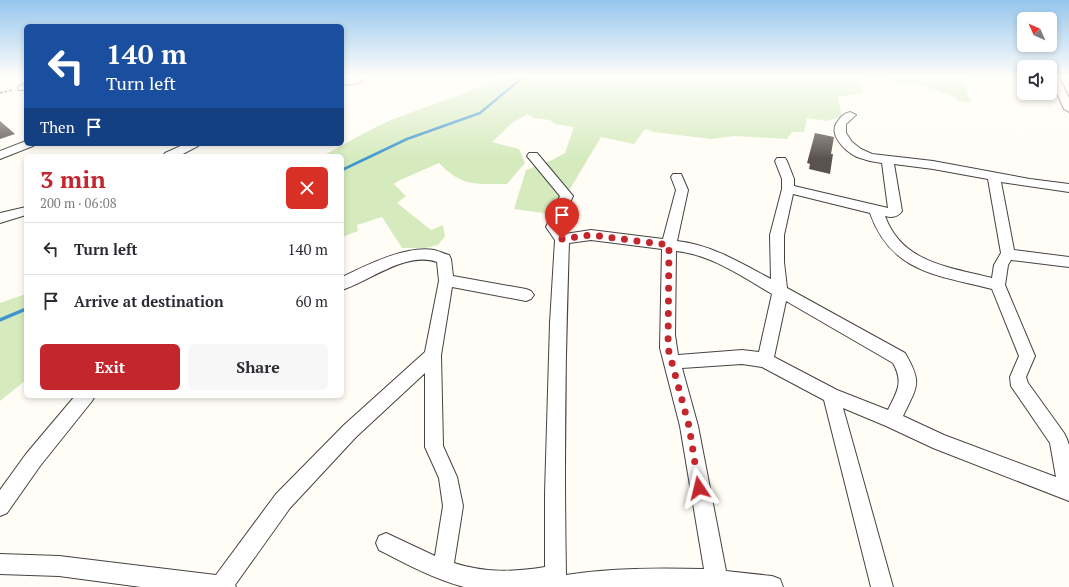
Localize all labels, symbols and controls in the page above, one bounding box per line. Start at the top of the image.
north arrow [1017,12,1057,52]
map controls [1017,12,1057,100]
text: 140 m [106,35,187,72]
icon: left [40,40,92,92]
button: sound [1017,60,1057,100]
text: Turn left [106,71,176,95]
icon: arrive [83,116,105,138]
text: Then [40,117,75,137]
text: 3 min [40,163,106,195]
button: close [286,167,328,209]
text: 200 m · 06:08 [40,194,117,212]
pin [545,198,579,239]
icon: arrive [551,204,573,226]
icon: left [40,238,62,260]
text: Turn left [74,239,138,259]
text: 140 m [287,239,328,259]
icon: arrive [40,290,62,312]
text: Arrive at destination [74,291,224,311]
text: 60 m [295,291,328,311]
button: Exit [40,344,180,390]
button: Share [188,344,328,390]
position arrow [678,467,720,509]

